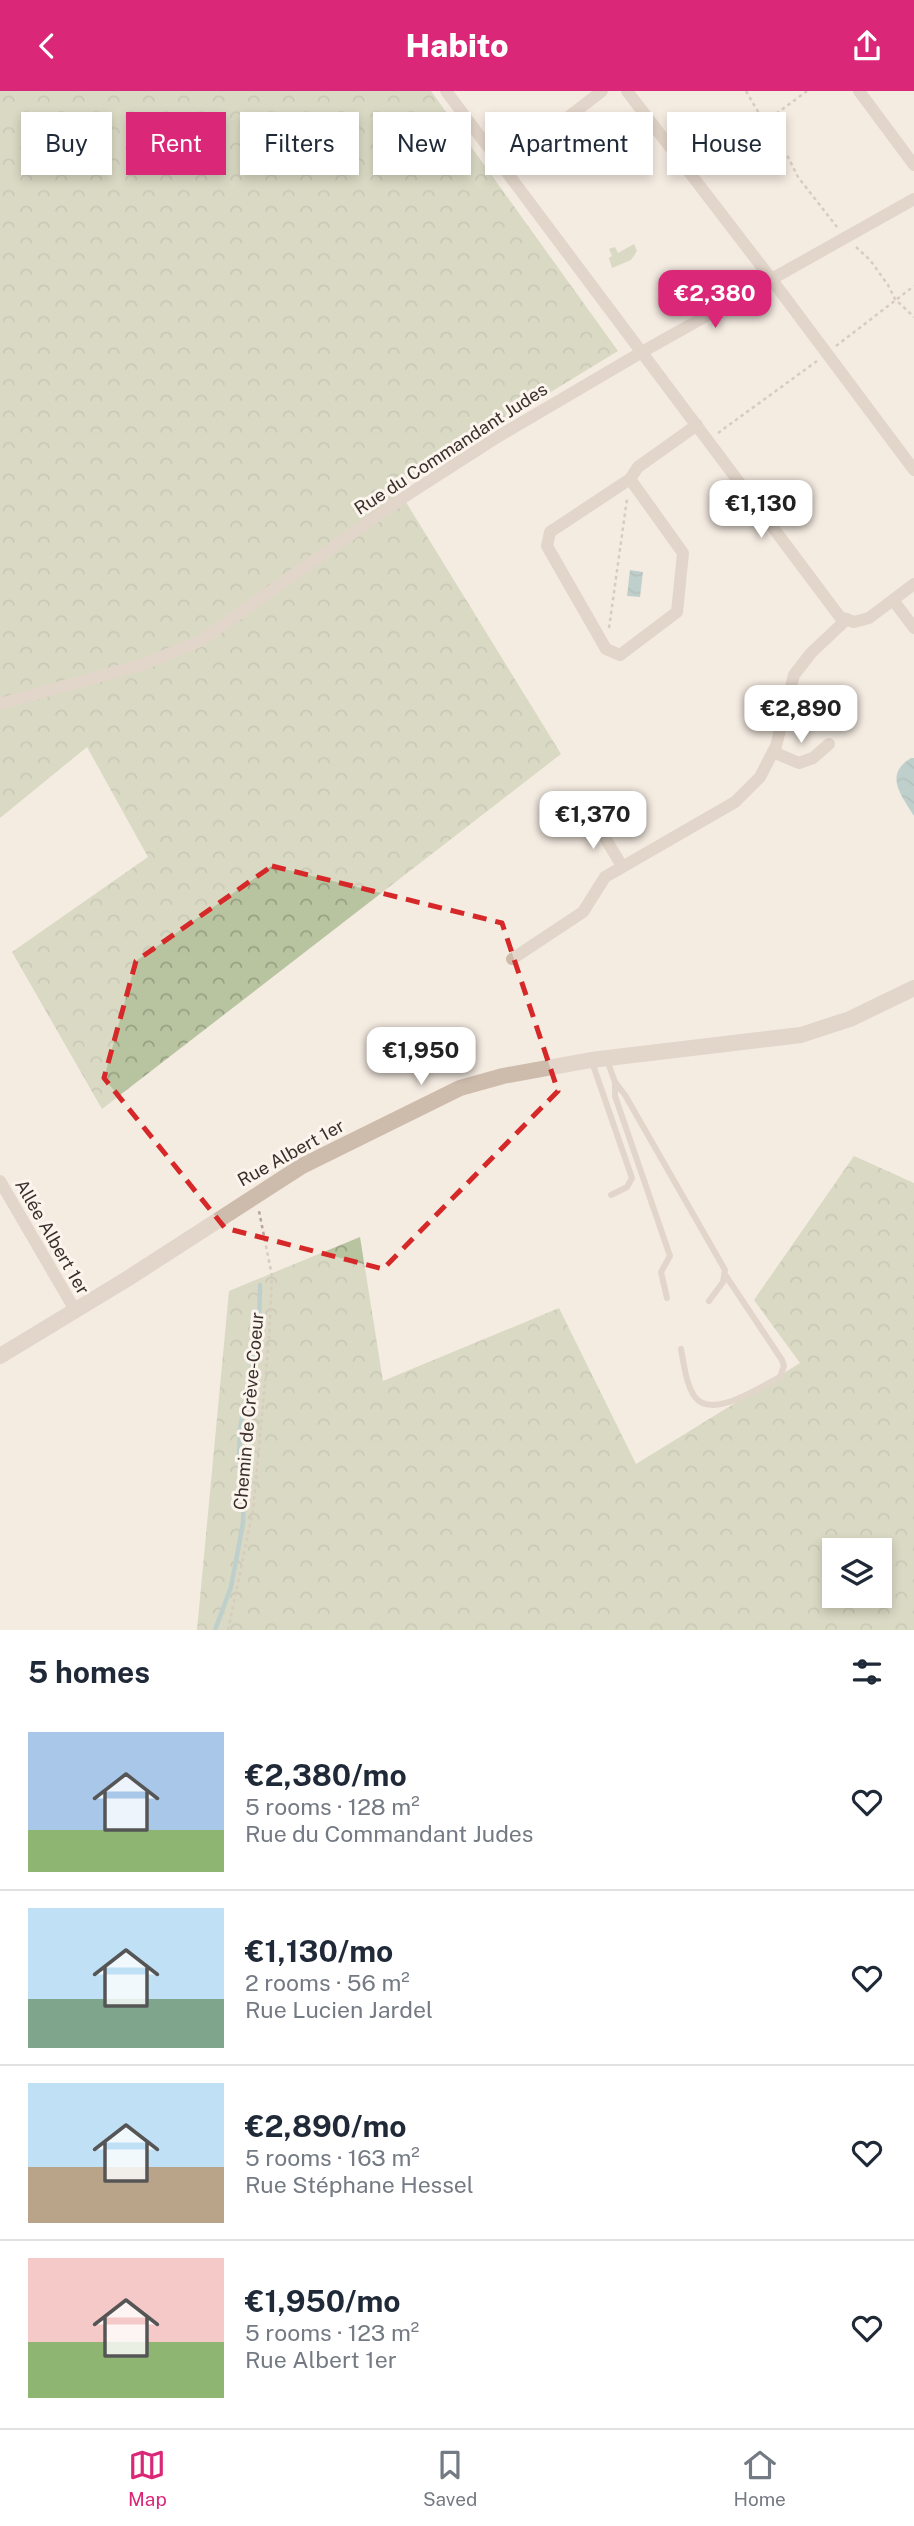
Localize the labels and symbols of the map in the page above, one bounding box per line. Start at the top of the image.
pin: €2,380 [658,271,772,330]
street label: Rue du Commandant Judes [350,378,551,519]
pin: €1,130 [704,481,818,540]
pin: €2,890 [744,685,858,745]
pin: €1,370 [536,791,650,851]
pin: €1,950 [364,1027,478,1087]
street label: Rue Albert 1er [234,1115,348,1191]
street label: Allée Albert 1er [11,1175,94,1298]
street label: Chemin de Crève-Coeur [229,1311,268,1511]

